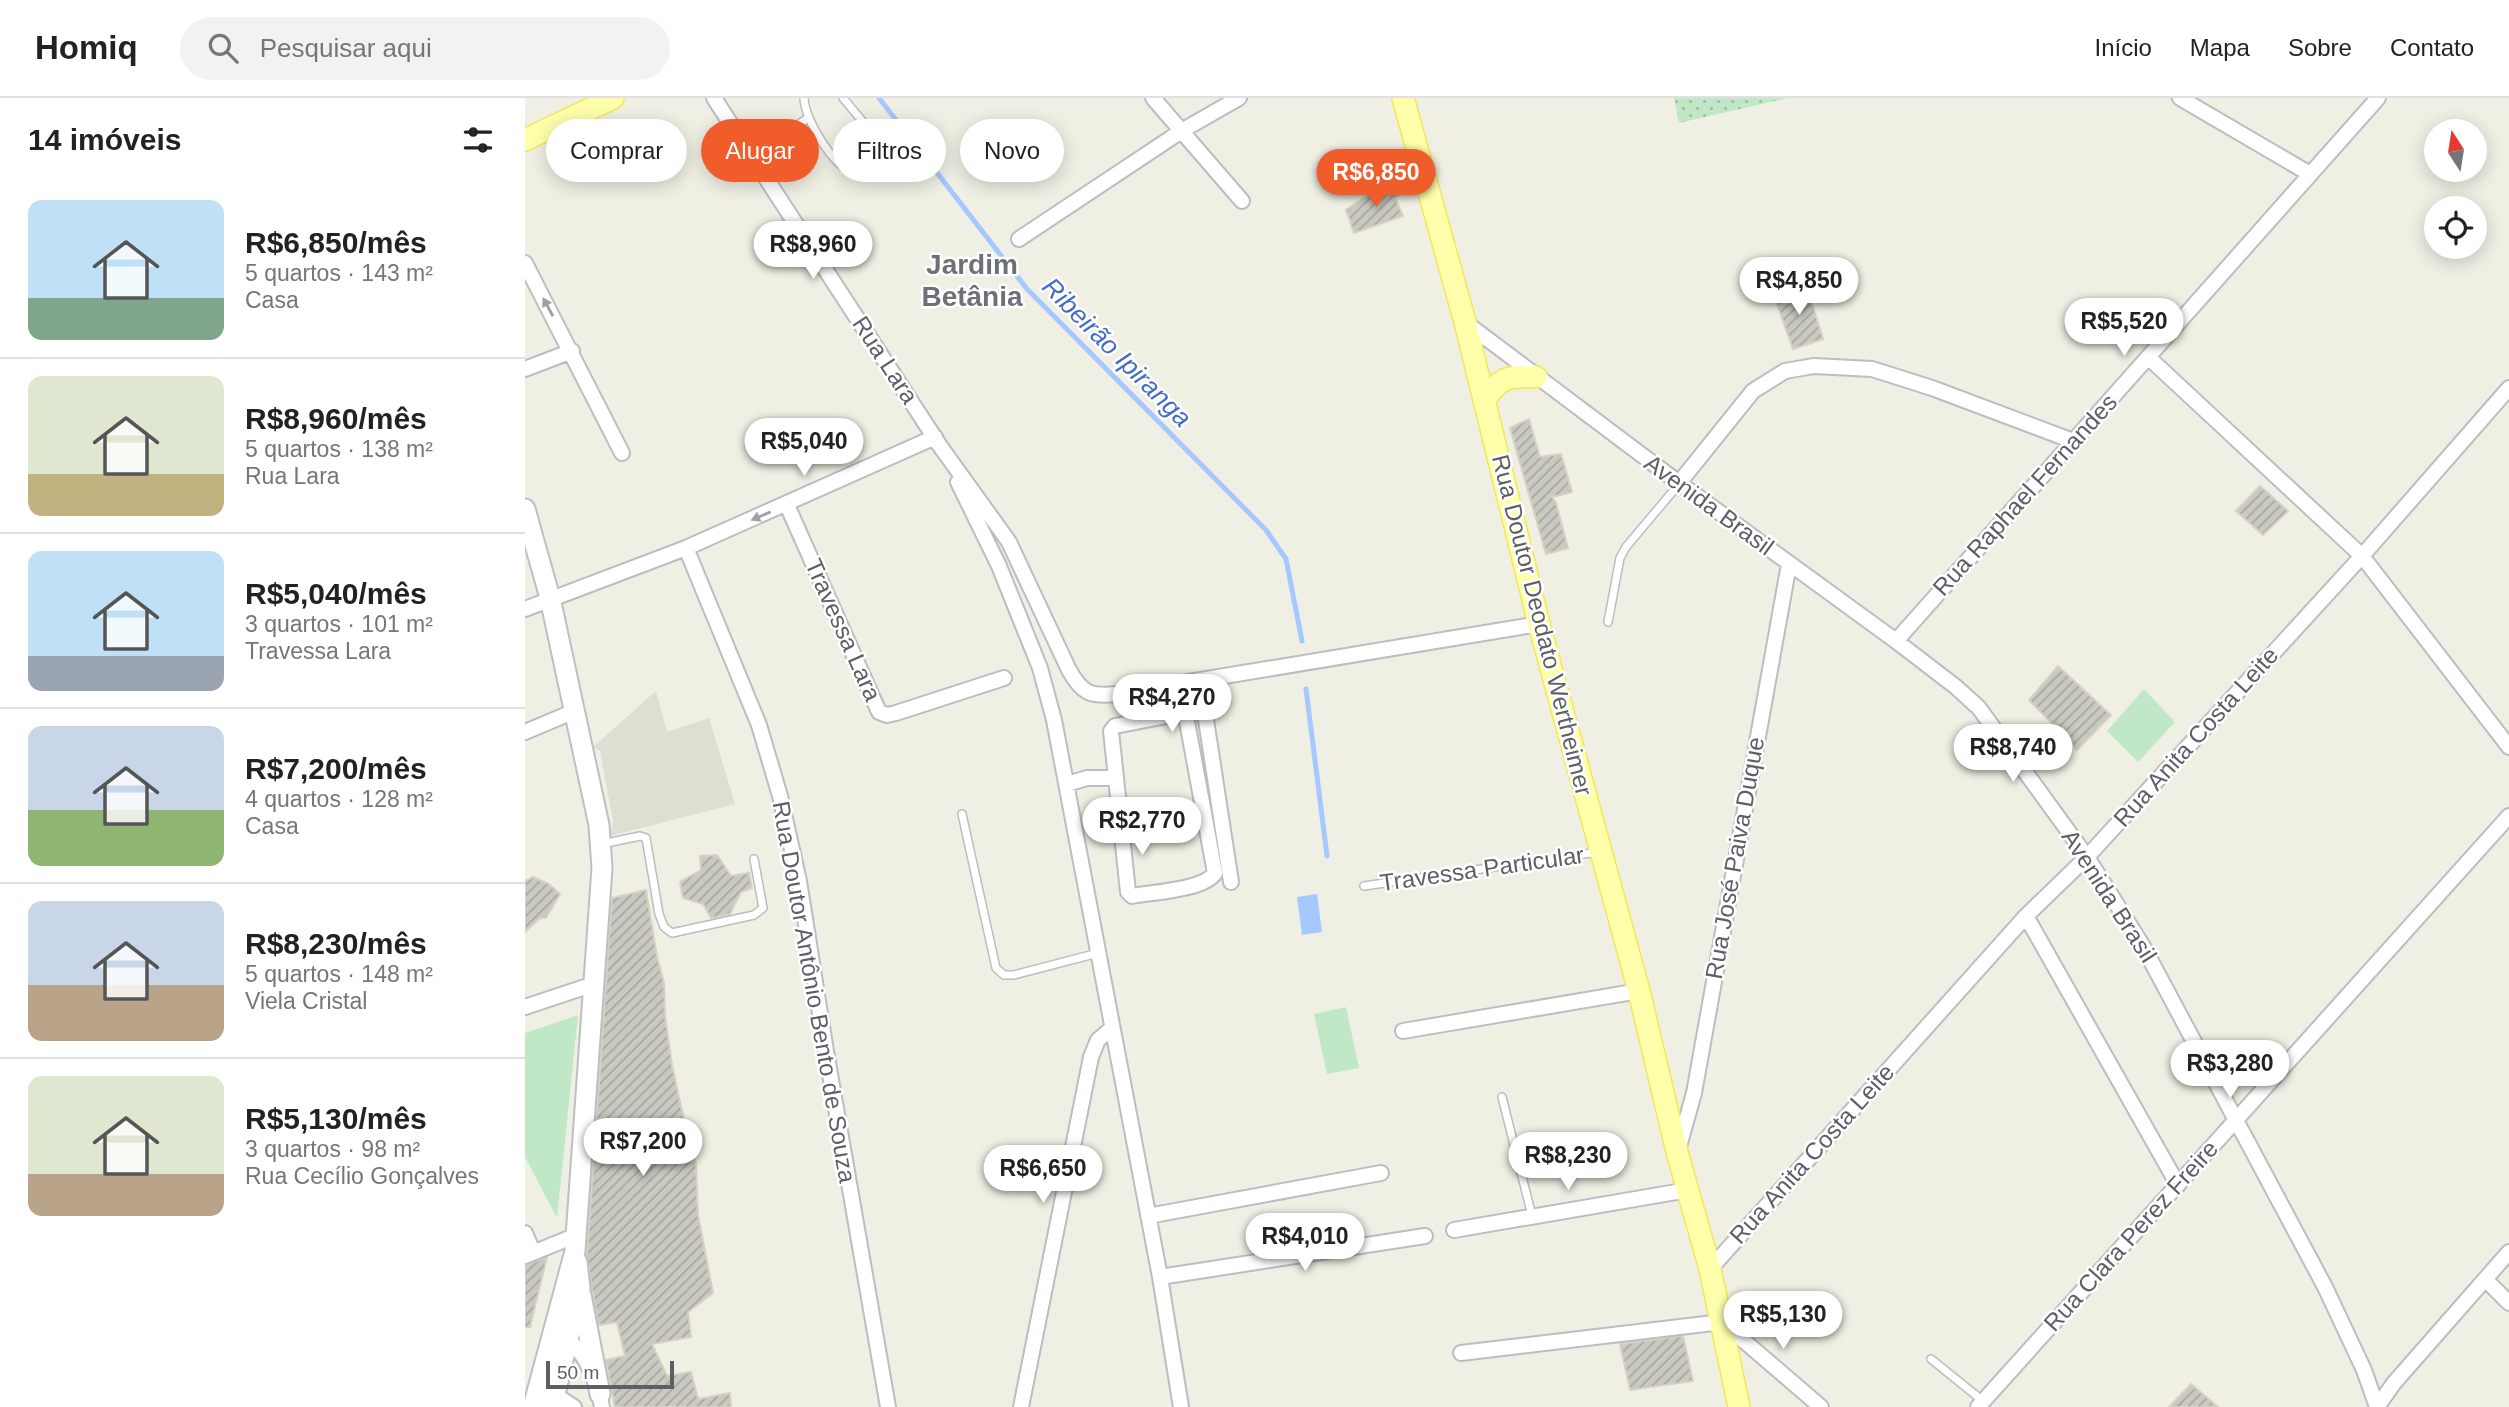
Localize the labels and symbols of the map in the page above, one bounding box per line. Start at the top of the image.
north arrow [2424,119,2487,182]
pin: R$6,850 [1311,150,1441,209]
pin: R$8,960 [748,222,878,281]
district label: Jardim Betânia [921,249,1023,312]
pin: R$4,850 [1734,258,1864,317]
water label: Ribeirão Ipiranga [1036,271,1198,433]
one-way arrow [543,297,554,317]
pin: R$5,520 [2059,299,2189,358]
street label: Rua Lara [847,311,924,409]
street label: Rua Raphael Fernandes [1927,388,2122,601]
pin: R$5,040 [739,418,869,478]
street label: Avenida Brasil [1639,449,1779,560]
street label: Rua Doutor Deodato Wertheimer [1487,452,1598,798]
one-way arrow [751,510,771,522]
street label: Travessa Lara [800,555,887,706]
street label: Rua Anita Costa Leite [2108,641,2283,832]
pin: R$4,270 [1107,674,1237,734]
pin: R$8,740 [1948,724,2078,784]
street label: Rua José Paiva Duque [1700,735,1769,981]
pin: R$2,770 [1077,798,1207,857]
street label: Rua Doutor Antônio Bento de Souza [768,799,861,1185]
street label: Avenida Brasil [2056,824,2162,967]
street label: Travessa Particular [1378,841,1586,896]
pin: R$3,280 [2165,1040,2295,1100]
street label: Rua Anita Costa Leite [1724,1058,1899,1249]
pin: R$7,200 [578,1118,708,1178]
pin: R$8,230 [1503,1132,1633,1192]
street label: Rua Clara Perez Freire [2038,1135,2223,1336]
pin: R$6,650 [978,1146,1108,1205]
pin: R$4,010 [1240,1214,1370,1273]
pin: R$5,130 [1718,1292,1848,1351]
scale bar [546,1358,674,1390]

